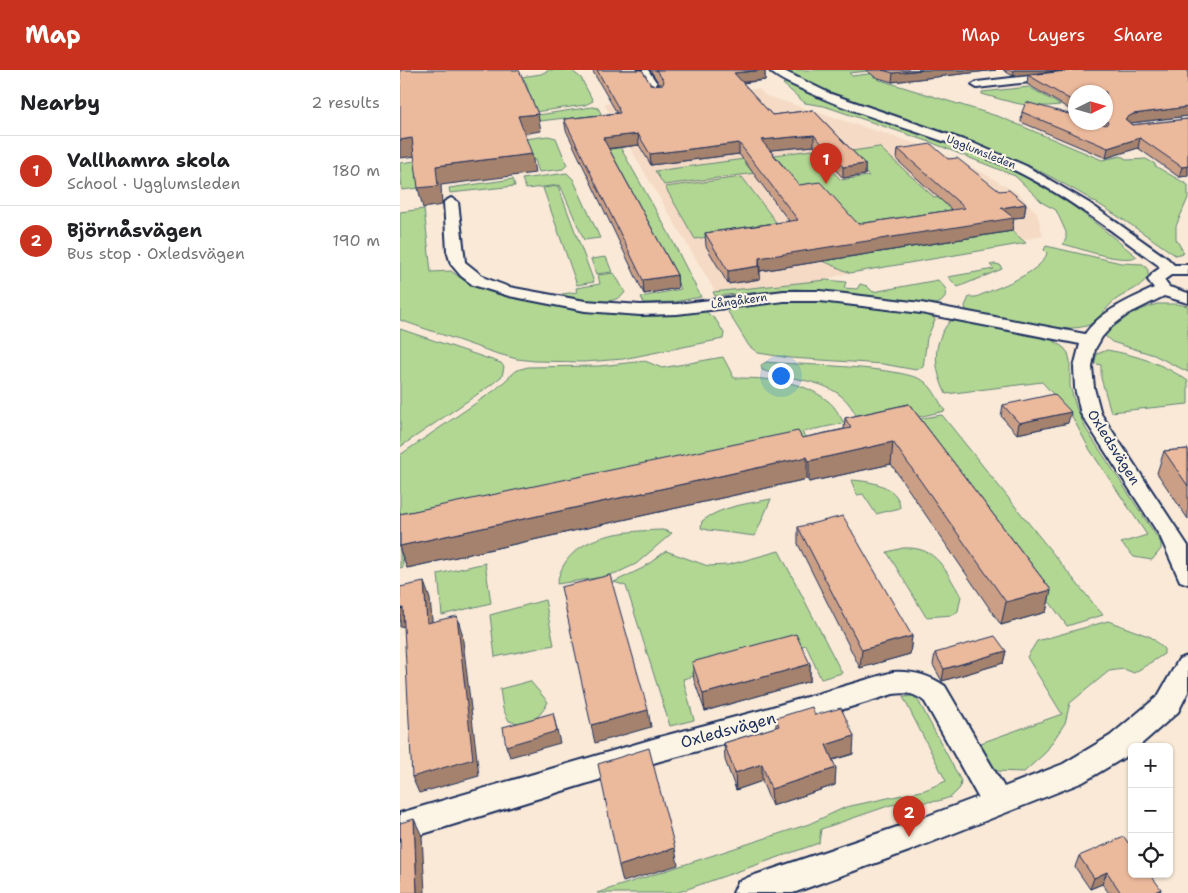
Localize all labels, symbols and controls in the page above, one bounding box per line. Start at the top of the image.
text: Map [25,19,81,51]
text: Map [962,23,1000,47]
text: Layers [1028,23,1085,47]
text: Share [1113,23,1163,47]
north arrow [1068,85,1113,130]
text: Nearby [20,89,100,117]
text: 2 results [311,92,380,113]
street label: Ugglumsleden [944,131,1018,173]
pin: 1 [810,143,842,184]
text: Vallhamra skola [67,148,230,173]
text: 1 [32,160,40,181]
text: 180 m [332,160,380,181]
text: School · Ugglumsleden [67,173,240,194]
text: Björnåsvägen [67,218,202,243]
text: 2 [30,230,42,251]
text: 190 m [333,230,380,251]
text: Bus stop · Oxledsvägen [67,243,245,264]
street label: Långåkern [710,290,768,312]
your location [768,363,794,389]
street label: Oxledsvägen [1084,406,1145,488]
street label: Oxledsvägen [678,707,778,753]
map controls [1128,743,1173,878]
button: + [1128,743,1173,788]
button: − [1128,788,1173,833]
pin: 2 [893,796,925,837]
button: locate [1128,833,1173,878]

